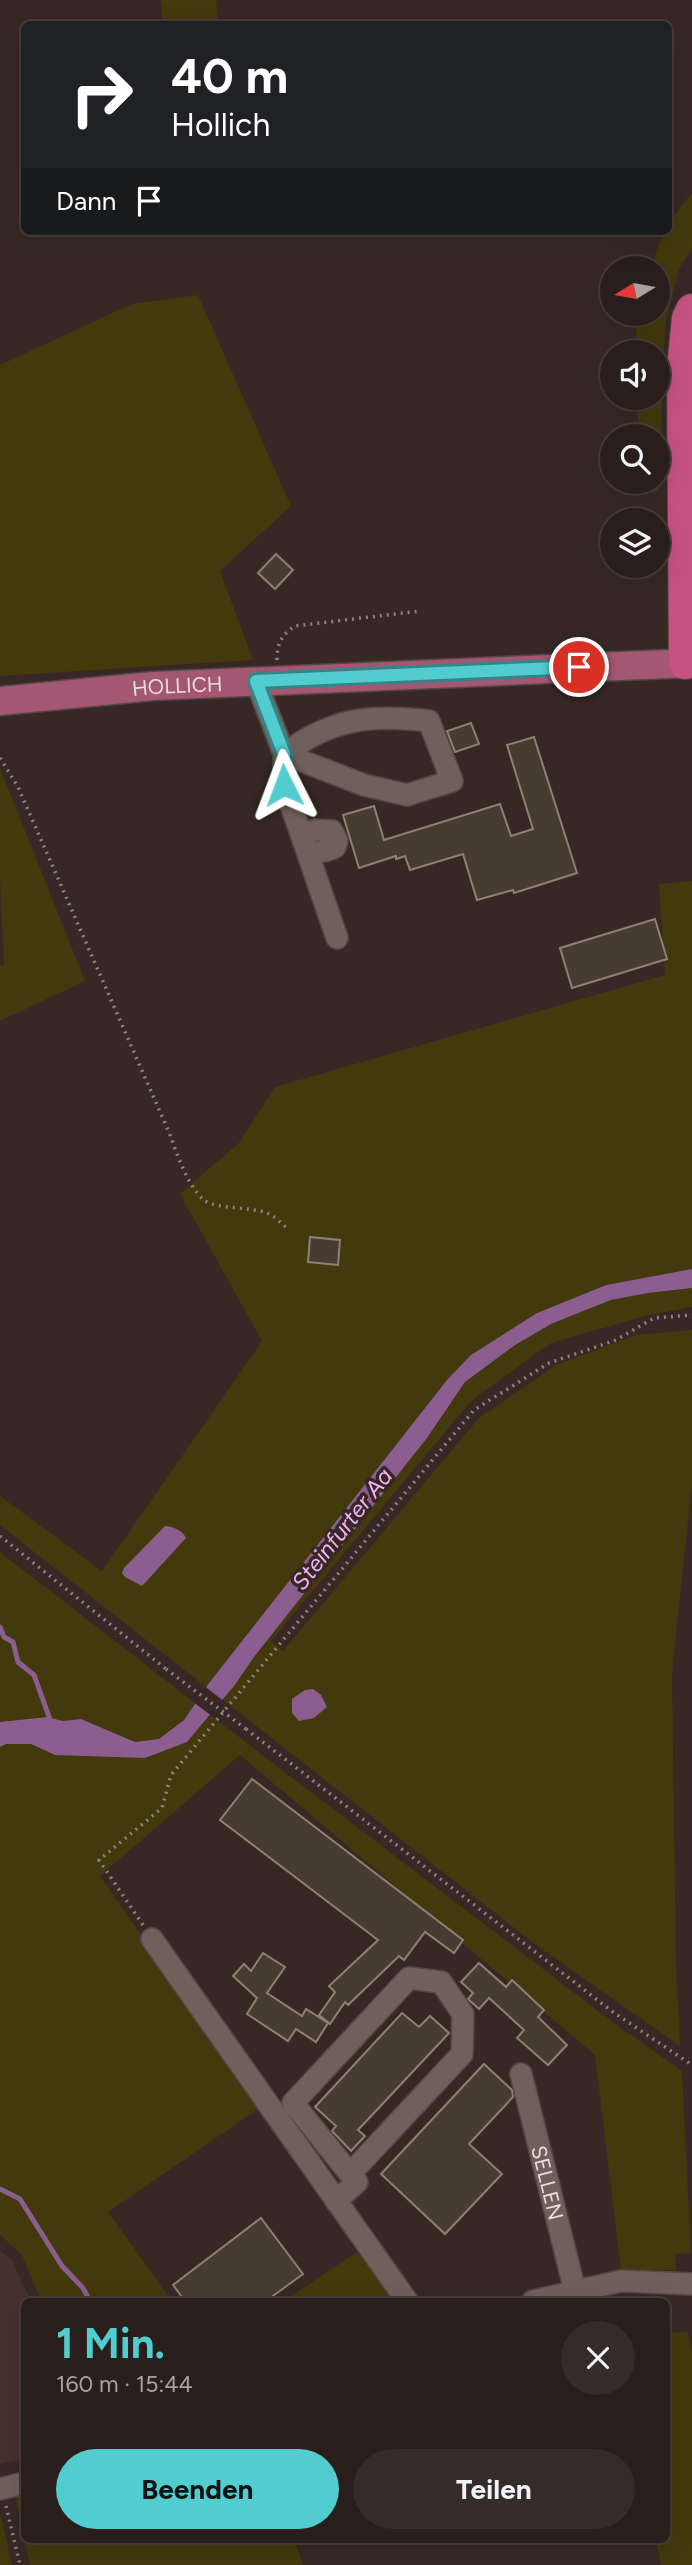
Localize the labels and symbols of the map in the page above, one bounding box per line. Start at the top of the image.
north arrow [600,256,670,326]
pin [549,637,609,697]
street label: HOLLICH [131,671,223,700]
position arrow [247,748,321,822]
water label: Steinfurter Aa [286,1463,398,1595]
street label: SELLEN [527,2143,569,2223]

